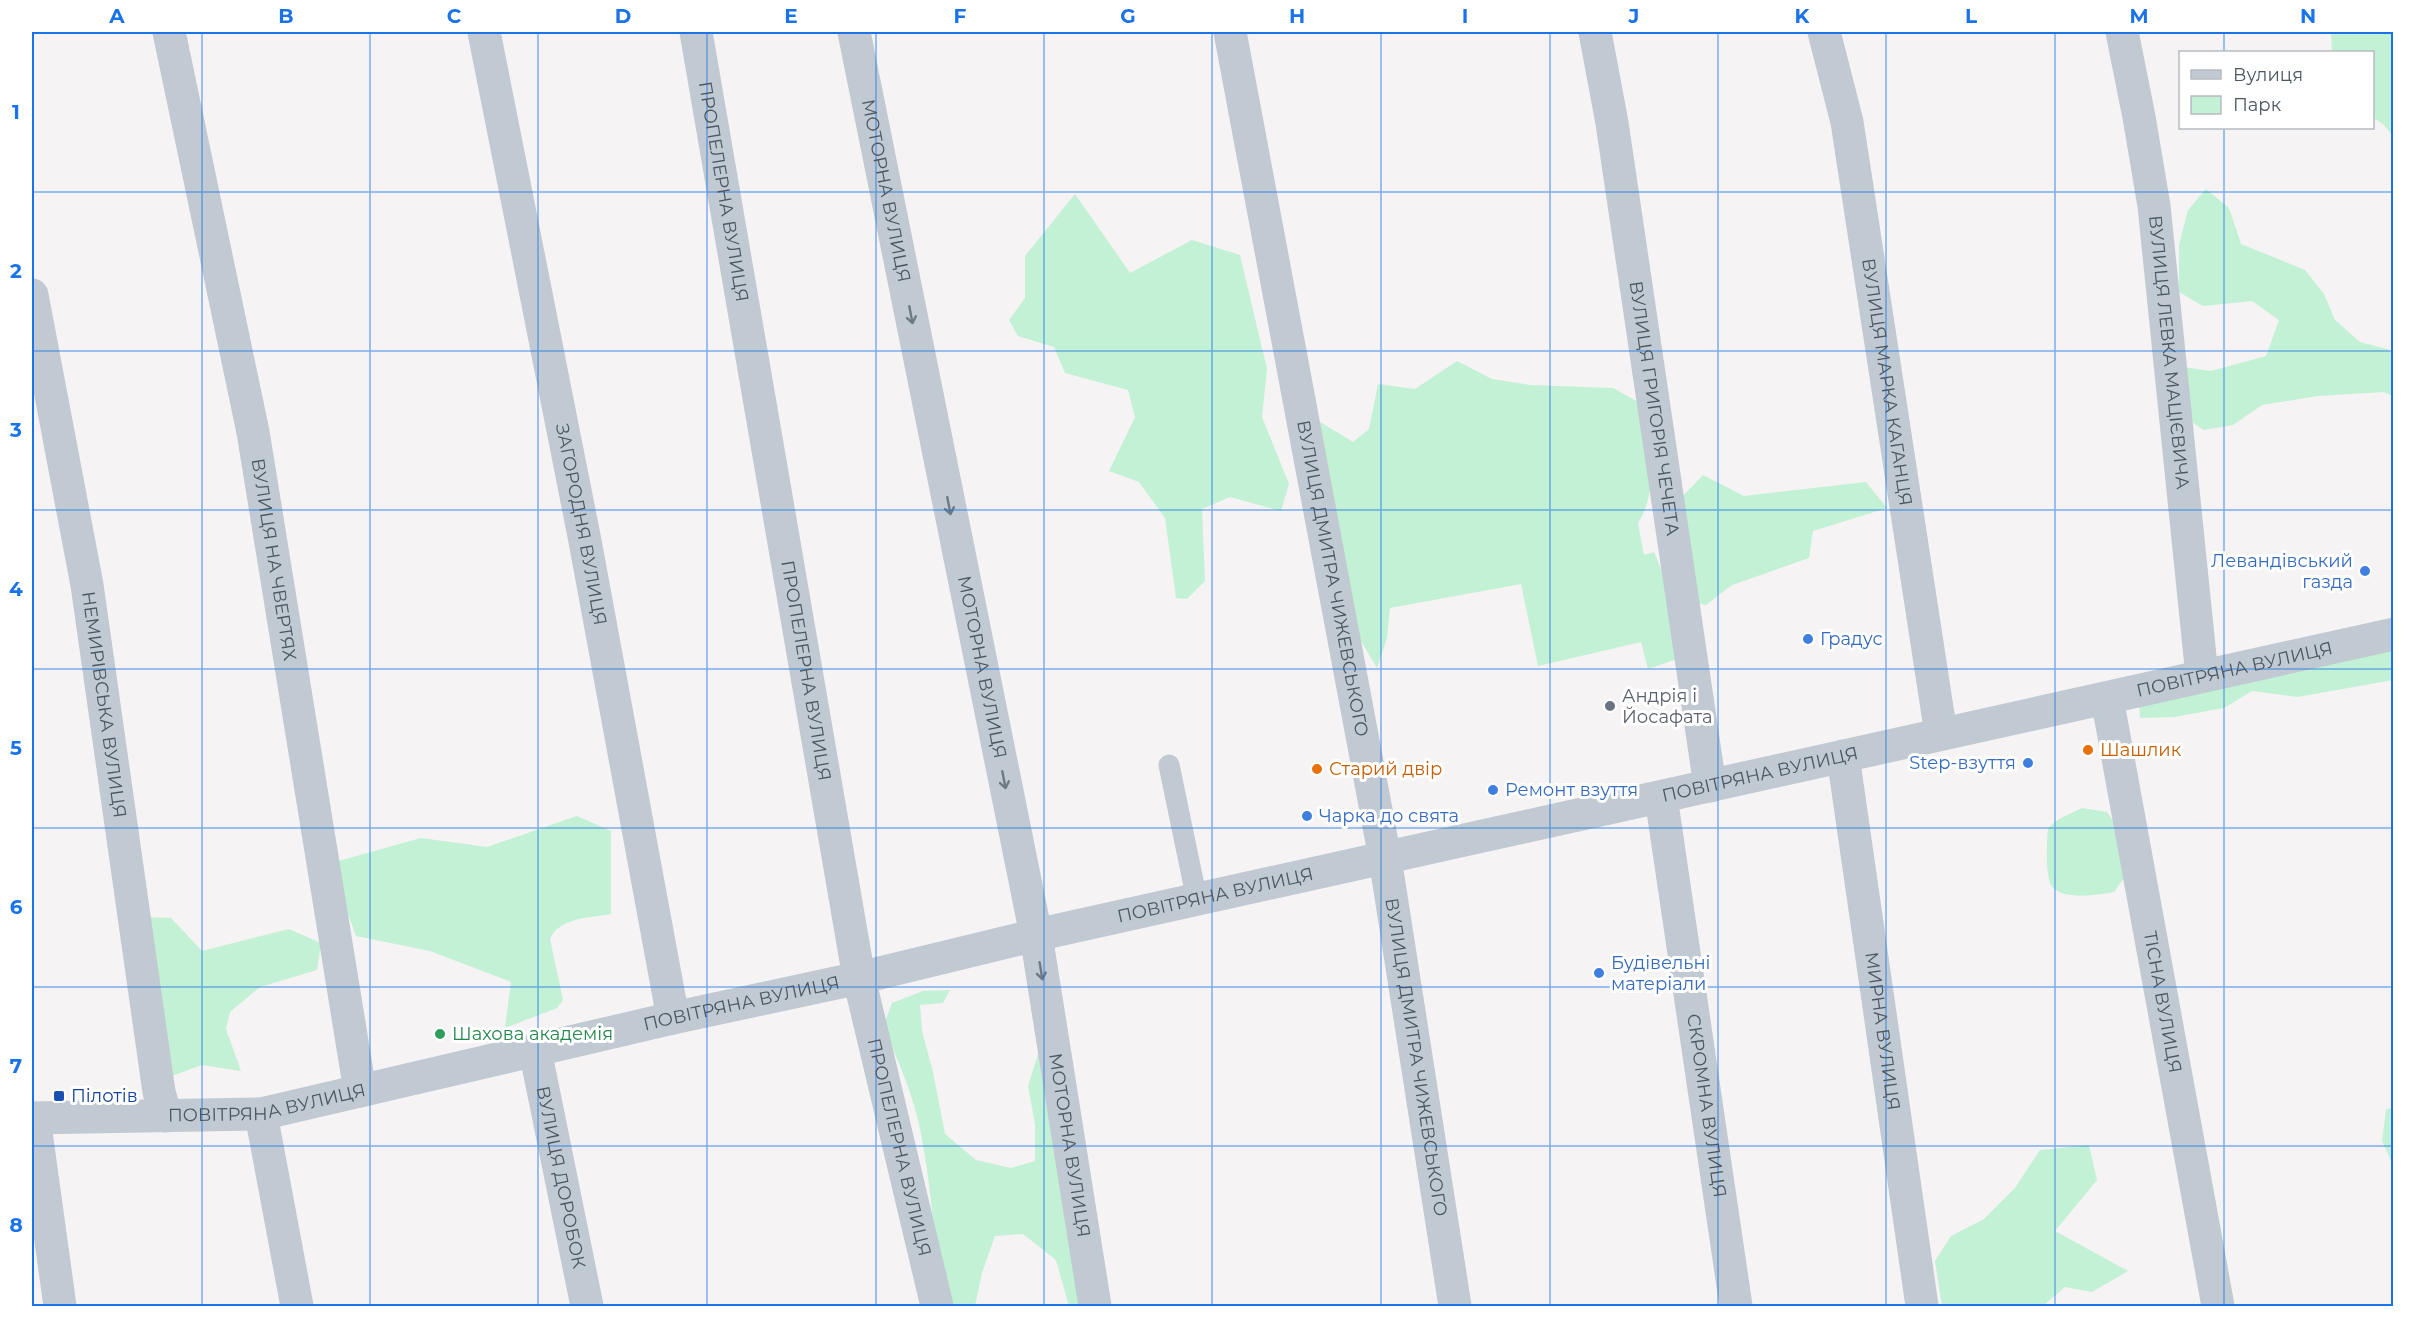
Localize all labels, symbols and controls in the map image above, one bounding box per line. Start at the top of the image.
text: A [108,4,125,28]
text: B [278,4,294,28]
text: C [447,4,462,28]
text: D [615,4,631,28]
text: E [784,4,798,28]
text: F [954,4,967,28]
text: G [1120,4,1136,28]
text: H [1289,4,1305,28]
text: I [1462,4,1468,28]
text: J [1628,4,1639,28]
text: K [1795,4,1811,28]
text: L [1965,4,1977,28]
text: M [2129,4,2149,28]
text: N [2300,4,2316,28]
legend [2179,51,2374,129]
text: Вулиця [2233,64,2303,86]
street label: ПРОПЕЛЕРНА ВУЛИЦЯ [694,80,753,304]
text: Парк [2233,94,2282,116]
street label: МОТОРНА ВУЛИЦЯ [857,97,915,284]
text: 1 [12,100,20,124]
street label: ВУЛИЦЯ ЛЕВКА МАЦІЄВИЧА [2144,214,2194,491]
street label: ВУЛИЦЯ МАРКА КАГАНЦЯ [1857,257,1917,507]
text: 2 [10,259,22,283]
street label: ВУЛИЦЯ ГРИГОРІЯ ЧЕЧЕТА [1624,280,1684,538]
one-way arrow [906,305,917,325]
text: 3 [9,418,22,442]
street label: ВУЛИЦЯ ДМИТРА ЧИЖЕВСЬКОГО [1292,418,1373,739]
street label: ЗАГОРОДНЯ ВУЛИЦЯ [551,422,611,627]
street label: ВУЛИЦЯ НА ЧВЕРТЯХ [246,457,301,663]
one-way arrow [944,496,955,516]
place label: Левандівський газда [2211,550,2353,593]
street label: ПРОПЕЛЕРНА ВУЛИЦЯ [776,559,836,783]
marker: Левандівський газда [2358,564,2372,578]
street label: МОТОРНА ВУЛИЦЯ [953,574,1011,761]
text: 4 [9,577,23,601]
street label: НЕМИРІВСЬКА ВУЛИЦЯ [77,590,131,819]
place label: Градус [1820,628,1883,650]
marker: Градус [1801,632,1815,646]
street label: ПОВІТРЯНА ВУЛИЦЯ [2134,637,2335,702]
place label: Андрія і Йосафата [1622,685,1712,728]
marker: Андрія і Йосафата [1603,699,1617,713]
text: 5 [10,736,22,760]
place label: Шашлик [2100,739,2182,761]
street label: ПОВІТРЯНА ВУЛИЦЯ [1660,742,1860,807]
marker: Шашлик [2081,743,2095,757]
place label: Step-взуття [1909,752,2016,774]
marker: Step-взуття [2021,756,2035,770]
place label: Старий двір [1329,758,1442,780]
marker: Старий двір [1310,762,1324,776]
one-way arrow [999,770,1010,789]
place label: Ремонт взуття [1505,779,1638,801]
marker: Ремонт взуття [1486,783,1500,797]
place label: Чарка до свята [1319,805,1459,827]
marker: Чарка до свята [1300,809,1314,823]
street label: ПОВІТРЯНА ВУЛИЦЯ [1115,863,1315,928]
text: 6 [10,895,23,919]
street label: ВУЛИЦЯ ДМИТРА ЧИЖЕВСЬКОГО [1380,897,1452,1218]
street label: ТІСНА ВУЛИЦЯ [2139,929,2186,1075]
street label: МИРНА ВУЛИЦЯ [1860,950,1905,1112]
place label: Будівельні матеріали [1611,952,1711,995]
one-way arrow [1036,961,1047,981]
marker: Будівельні матеріали [1592,966,1606,980]
street label: ПОВІТРЯНА ВУЛИЦЯ [641,971,842,1036]
street label: СКРОМНА ВУЛИЦЯ [1682,1012,1731,1199]
place label: Шахова академія [452,1023,613,1045]
marker: Шахова академія [433,1027,447,1041]
street label: ПРОПЕЛЕРНА ВУЛИЦЯ [863,1036,936,1259]
street label: МОТОРНА ВУЛИЦЯ [1044,1052,1095,1239]
text: 7 [10,1054,22,1078]
street label: ПОВІТРЯНА ВУЛИЦЯ [168,1079,368,1127]
street label: ВУЛИЦЯ ДОРОБОК [532,1084,590,1271]
place label: Пілотів [71,1085,138,1107]
marker: Пілотів [52,1089,66,1103]
text: 8 [9,1213,23,1237]

